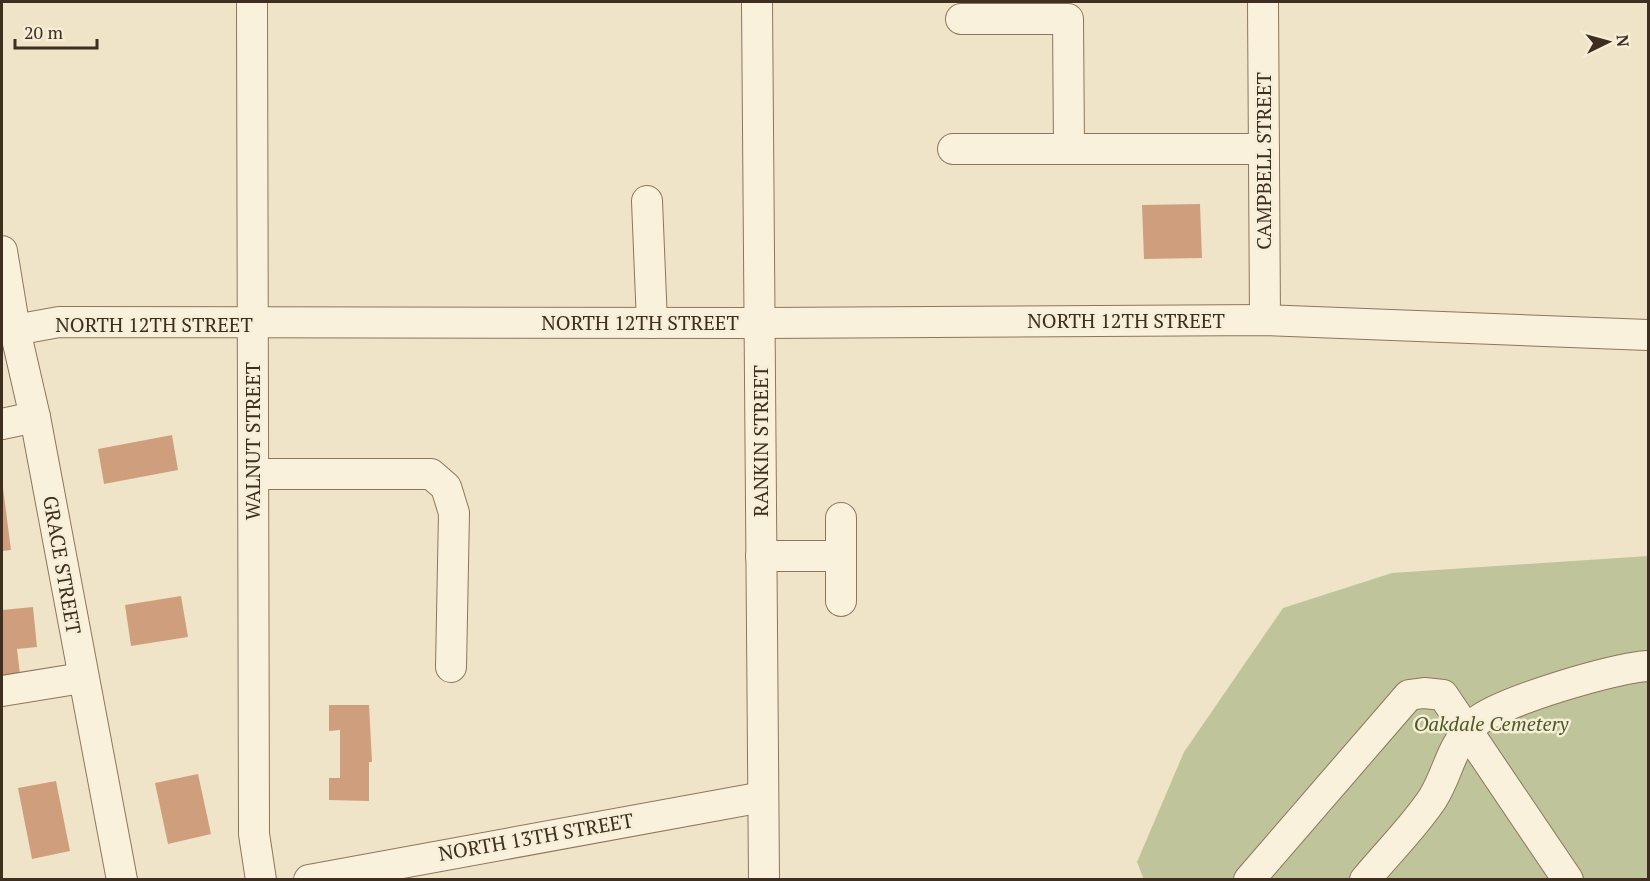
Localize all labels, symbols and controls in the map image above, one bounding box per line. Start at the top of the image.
scale bar [15,12,98,50]
north arrow [1578,12,1638,72]
text: 20 m [24,20,64,44]
text: N [1611,34,1634,48]
street label: CAMPBELL STREET [1250,72,1277,250]
street label: NORTH 12TH STREET [1027,307,1225,334]
street label: NORTH 12TH STREET [541,309,739,336]
street label: NORTH 12TH STREET [55,311,253,338]
street label: WALNUT STREET [239,362,266,520]
street label: RANKIN STREET [747,365,774,517]
street label: GRACE STREET [37,494,88,636]
park label: Oakdale Cemetery [1414,710,1569,737]
street label: NORTH 13TH STREET [436,806,636,867]

